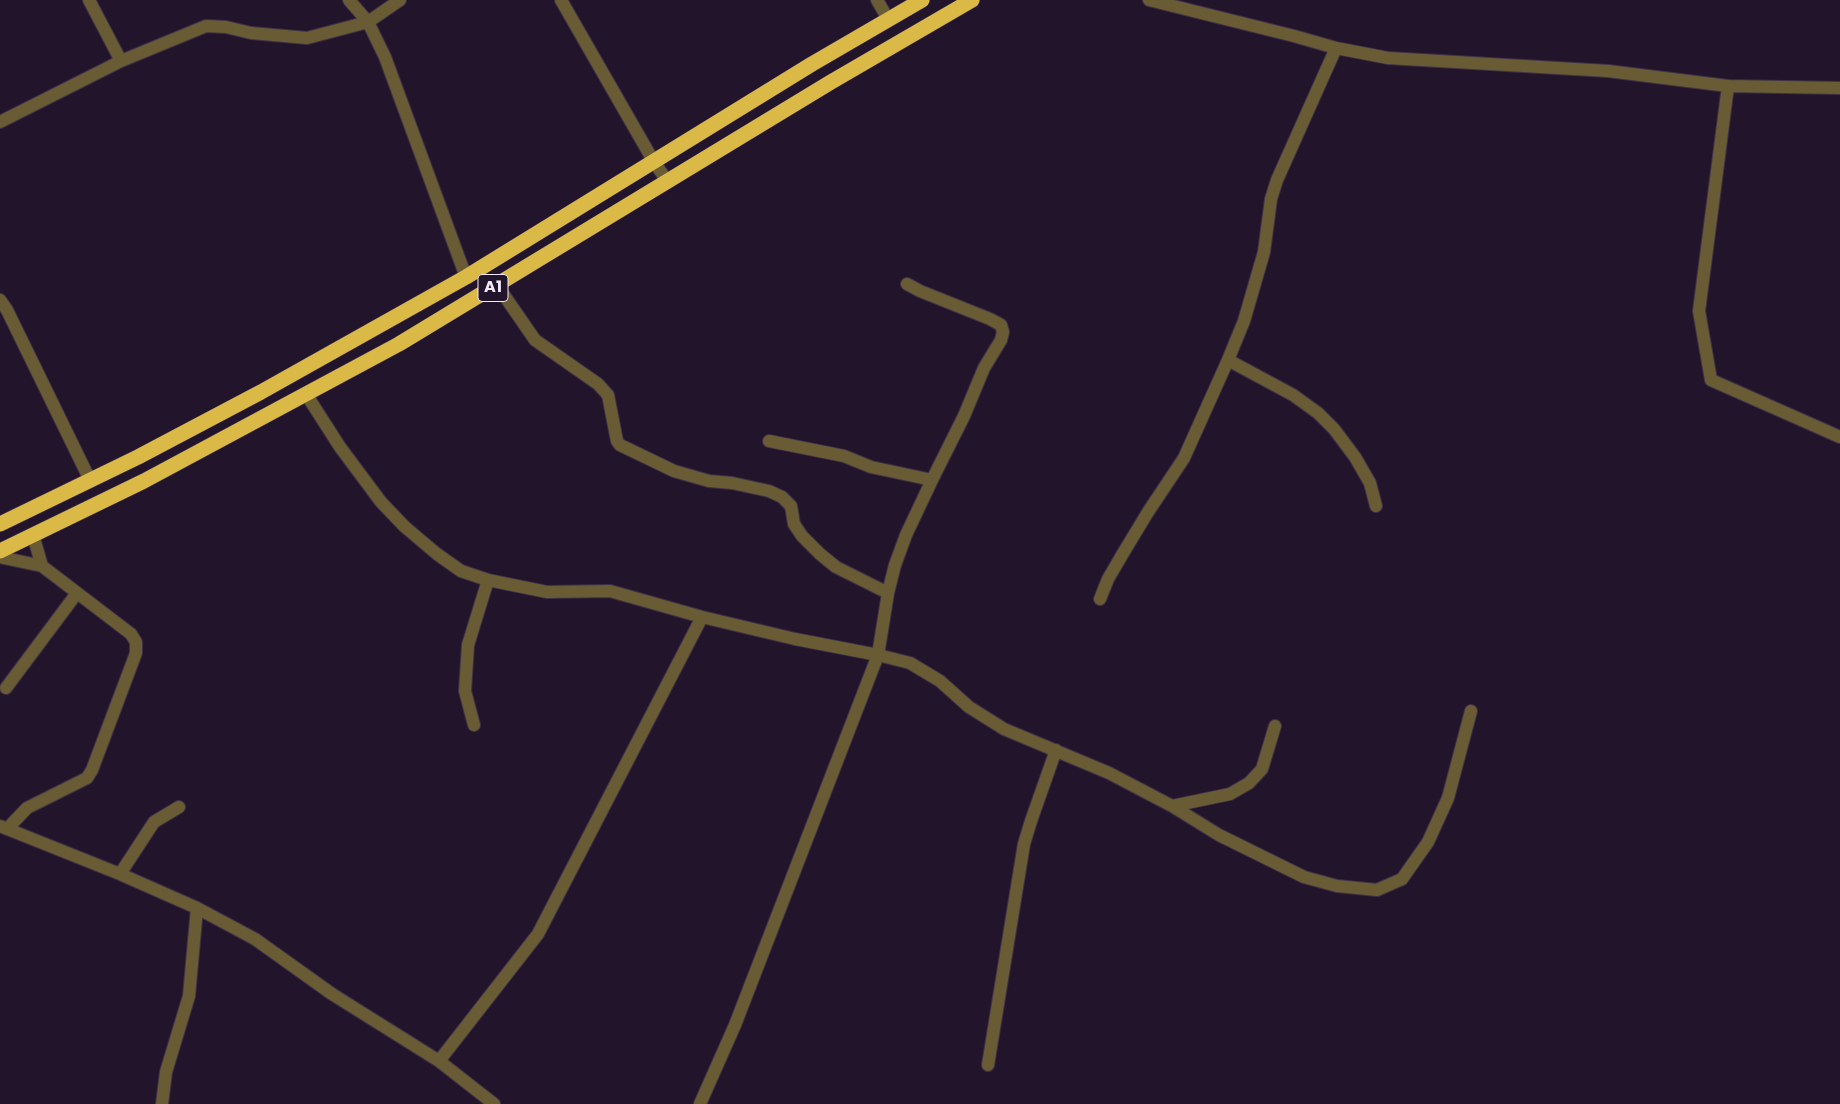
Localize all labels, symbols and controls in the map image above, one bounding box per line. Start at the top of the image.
road number: A1 [478,274,508,302]

